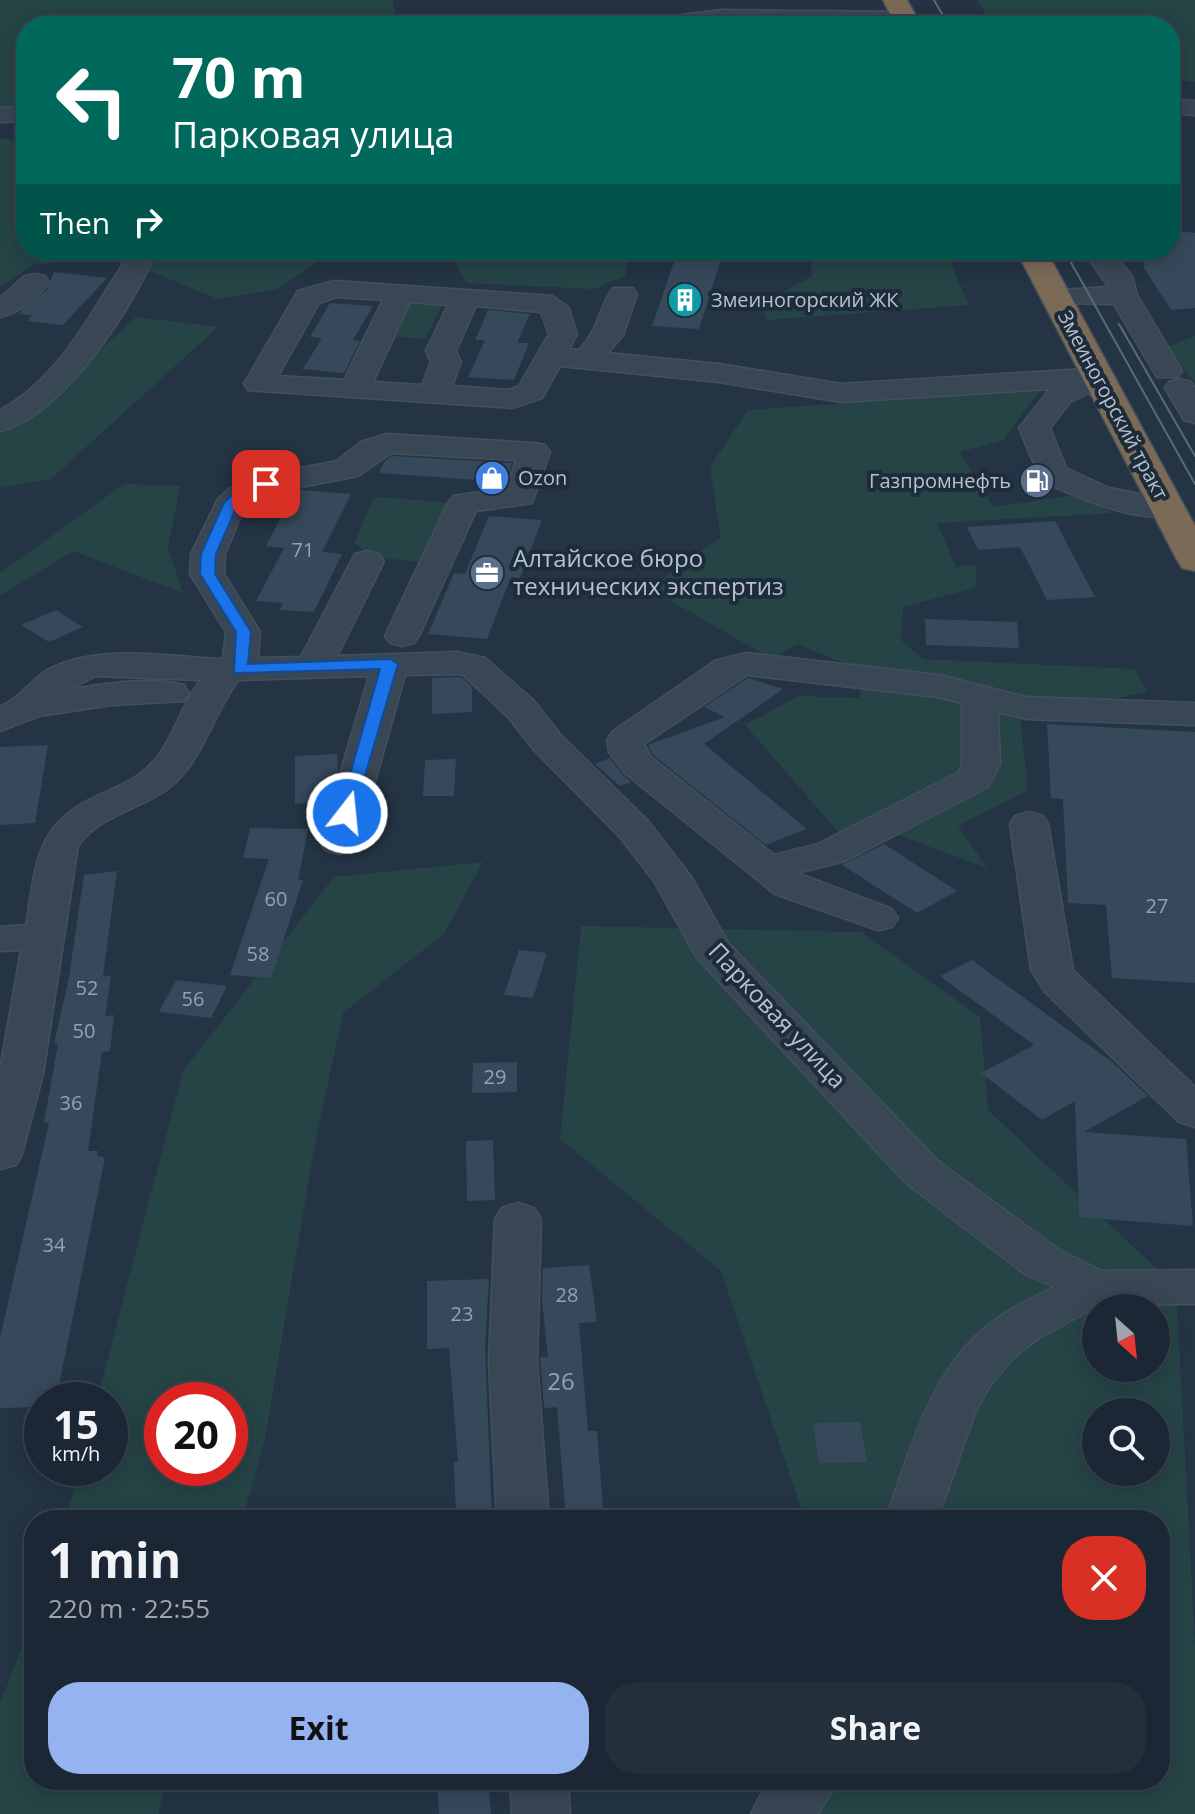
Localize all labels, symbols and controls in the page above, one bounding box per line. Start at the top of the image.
text: 70 m [172,38,306,114]
icon: left [40,48,144,152]
text: Парковая улица [172,110,455,159]
icon: right [126,200,170,244]
text: Then [40,202,110,243]
building icon: Змеиногорский ЖК [666,281,704,319]
place label: Змеиногорский ЖК [711,286,899,313]
street label: Змеиногорский тракт [1052,305,1175,504]
pin [232,450,300,518]
shop icon: Ozon [473,459,511,497]
icon: arrive [244,462,288,506]
fuel station icon: Газпромнефть [1018,462,1056,500]
place label: Ozon [518,464,567,491]
place label: Газпромнефть [869,467,1011,494]
house number: 71 [292,536,314,563]
place label: Алтайское бюро технических экспертиз [513,541,784,602]
office icon: Алтайское бюро технических экспертиз [468,554,506,592]
position arrow [305,771,389,855]
house number: 60 [265,885,287,912]
house number: 27 [1146,892,1168,919]
street label: Парковая улица [702,935,854,1095]
house number: 58 [247,940,269,967]
house number: 52 [76,974,98,1001]
house number: 56 [182,985,204,1012]
house number: 50 [73,1017,95,1044]
house number: 29 [484,1063,506,1090]
house number: 36 [60,1089,82,1116]
house number: 34 [43,1231,66,1258]
house number: 28 [556,1281,578,1308]
north arrow [1082,1294,1170,1382]
map controls [1082,1294,1170,1486]
house number: 23 [451,1300,473,1327]
house number: 26 [547,1364,575,1397]
speed limit sign: 20 [144,1382,248,1486]
text: 15 [53,1396,99,1451]
button: search [1082,1398,1170,1486]
text: km/h [52,1440,100,1467]
text: 1 min [48,1527,181,1592]
button: close [1062,1536,1146,1620]
text: 220 m · 22:55 [48,1590,210,1626]
button: Exit [48,1682,589,1774]
button: Share [605,1682,1146,1774]

